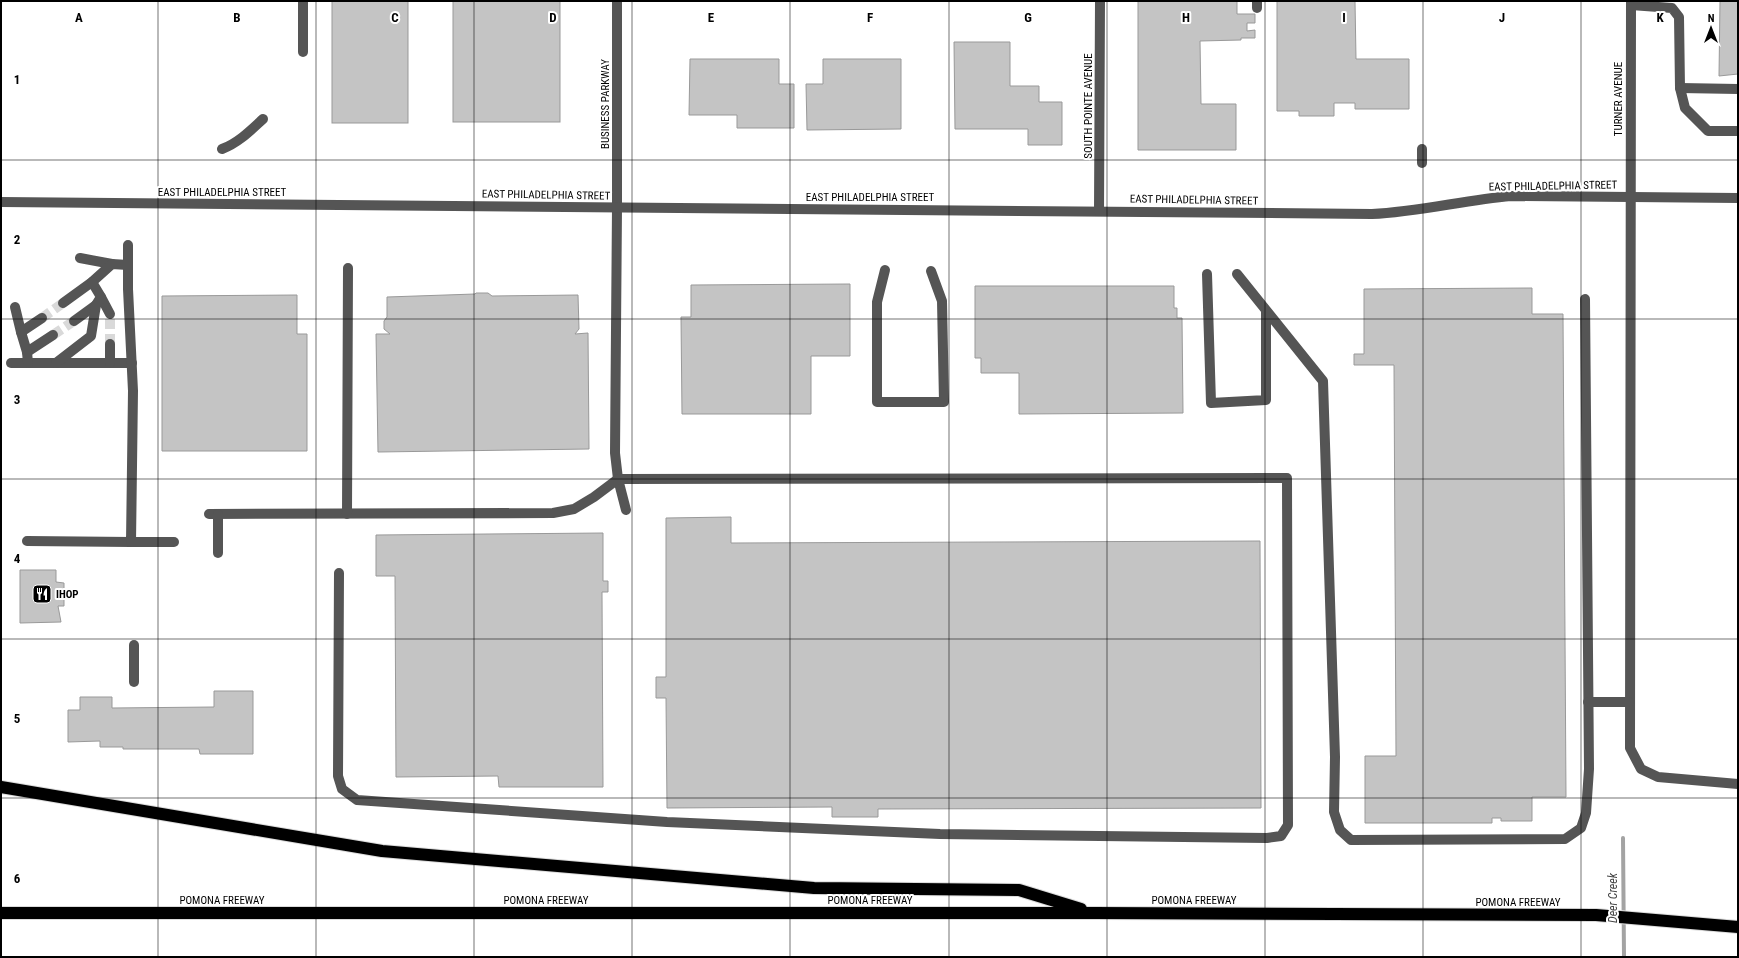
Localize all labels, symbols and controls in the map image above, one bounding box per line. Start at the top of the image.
north arrow [1691,8,1731,48]
text: A [75,10,83,25]
text: B [233,10,241,25]
text: C [391,10,399,25]
text: D [549,10,557,25]
text: E [708,10,715,25]
text: F [867,10,873,25]
text: G [1024,10,1032,25]
text: H [1182,10,1190,25]
text: I [1342,10,1346,25]
text: J [1499,10,1505,25]
text: K [1656,10,1664,25]
text: N [1708,12,1715,25]
street label: SOUTH POINTE AVENUE [1082,53,1095,159]
street label: BUSINESS PARKWAY [599,59,612,149]
street label: TURNER AVENUE [1612,61,1625,136]
text: 1 [14,72,20,87]
street label: EAST PHILADELPHIA STREET [1489,178,1618,194]
street label: EAST PHILADELPHIA STREET [158,186,287,199]
street label: EAST PHILADELPHIA STREET [482,187,611,203]
street label: EAST PHILADELPHIA STREET [806,191,935,204]
street label: EAST PHILADELPHIA STREET [1130,192,1259,208]
text: 2 [14,232,21,247]
text: 3 [14,392,20,407]
text: 4 [14,551,21,566]
restaurant icon: IHOP [31,583,53,605]
place label: IHOP [56,588,79,601]
text: 5 [14,711,21,726]
text: 6 [14,871,21,886]
water label: Deer Creek [1606,872,1620,923]
street label: POMONA FREEWAY [179,894,265,907]
street label: POMONA FREEWAY [503,894,589,907]
street label: POMONA FREEWAY [827,894,913,907]
street label: POMONA FREEWAY [1151,894,1237,907]
street label: POMONA FREEWAY [1475,896,1561,909]

